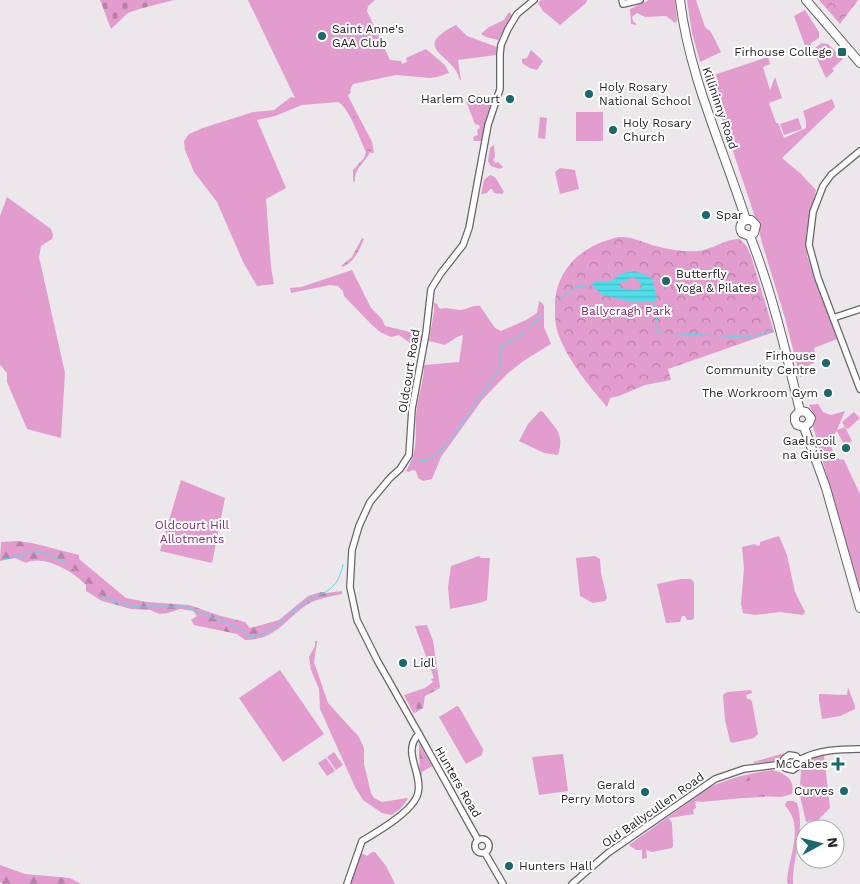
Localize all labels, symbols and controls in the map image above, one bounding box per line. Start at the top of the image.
place label: Saint Anne's GAA Club [332,22,404,50]
marker: Saint Anne's GAA Club [316,30,328,42]
place label: Firhouse College [734,45,832,59]
marker: Firhouse College [836,46,848,58]
street label: Killininny Road [699,65,741,151]
place label: Holy Rosary National School [599,80,692,108]
marker: Holy Rosary National School [583,88,595,100]
place label: Harlem Court [421,92,500,106]
marker: Harlem Court [504,93,516,105]
place label: Holy Rosary Church [623,116,692,144]
marker: Holy Rosary Church [607,124,619,136]
place label: Spar [716,208,743,222]
marker: Spar [700,209,712,221]
place label: Butterfly Yoga & Pilates [676,267,757,295]
marker: Butterfly Yoga & Pilates [660,275,672,287]
park label: Ballycragh Park [581,304,671,318]
street label: Oldcourt Road [395,328,423,414]
place label: Firhouse Community Centre [706,349,816,377]
marker: Firhouse Community Centre [820,357,832,369]
place label: The Workroom Gym [702,386,818,400]
marker: The Workroom Gym [822,387,834,399]
place label: Gaelscoil na Giúise [782,434,836,462]
marker: Gaelscoil na Giúise [840,442,852,454]
park label: Oldcourt Hill Allotments [155,518,230,546]
place label: Lidl [413,656,435,670]
marker: Lidl [397,657,409,669]
street label: Hunters Road [432,744,484,820]
place label: McCabes [775,757,828,771]
marker: McCabes [832,758,844,770]
street label: Old Ballycullen Road [599,769,707,851]
place label: Gerald Perry Motors [561,778,635,806]
place label: Curves [794,784,834,798]
marker: Curves [838,785,850,797]
marker: Gerald Perry Motors [639,786,651,798]
north arrow [795,819,845,869]
text: N [824,836,841,849]
place label: Hunters Hall [519,859,593,873]
marker: Hunters Hall [503,860,515,872]

